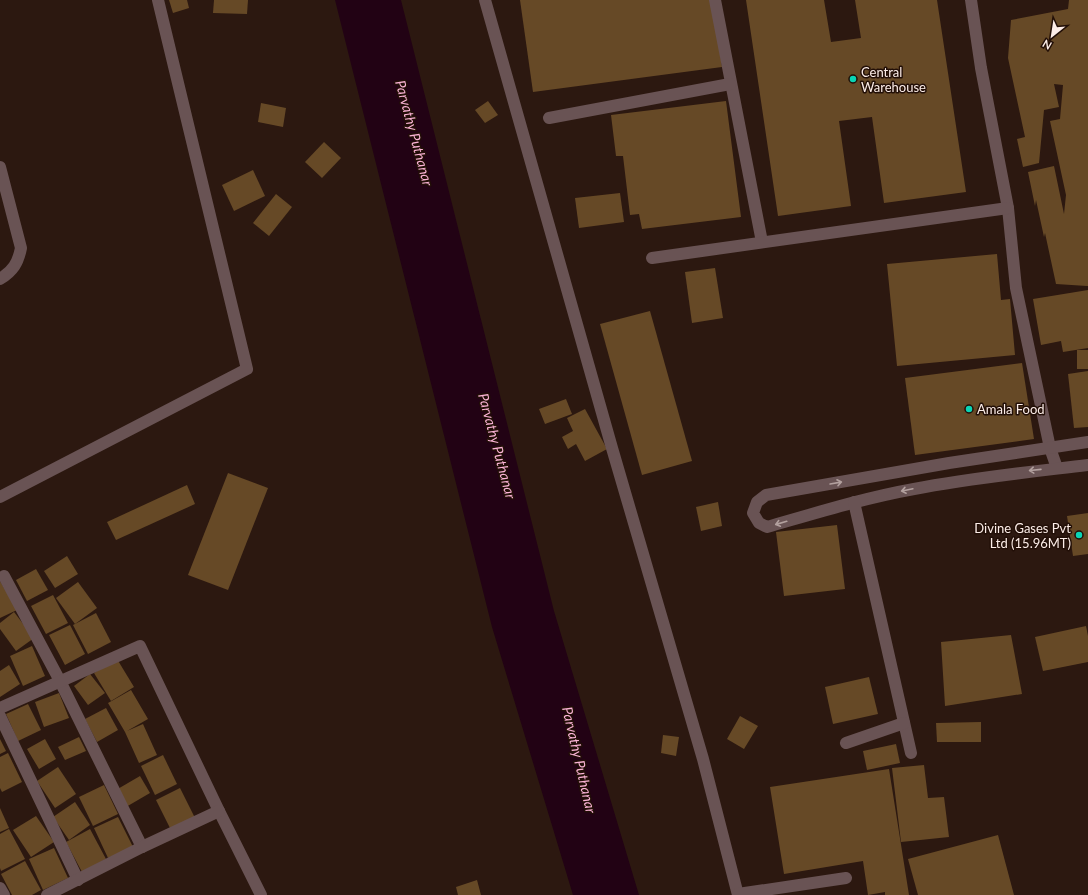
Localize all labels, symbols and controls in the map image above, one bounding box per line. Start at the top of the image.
north arrow [1032,16,1072,56]
text: N [1040,37,1054,53]
place label: Central Warehouse [861,64,926,95]
marker: Central Warehouse [848,74,858,84]
water label: Parvathy Puthanar [392,78,437,188]
water label: Parvathy Puthanar [475,391,520,501]
place label: Amala Food [977,401,1045,417]
marker: Amala Food [964,404,974,414]
one-way arrow [1029,467,1042,474]
one-way arrow [829,478,842,486]
one-way arrow [901,487,914,495]
one-way arrow [775,520,788,527]
place label: Divine Gases Pvt Ltd (15.96MT) [974,520,1071,551]
marker: Divine Gases Pvt Ltd (15.96MT) [1074,530,1084,540]
water label: Parvathy Puthanar [559,705,600,815]

